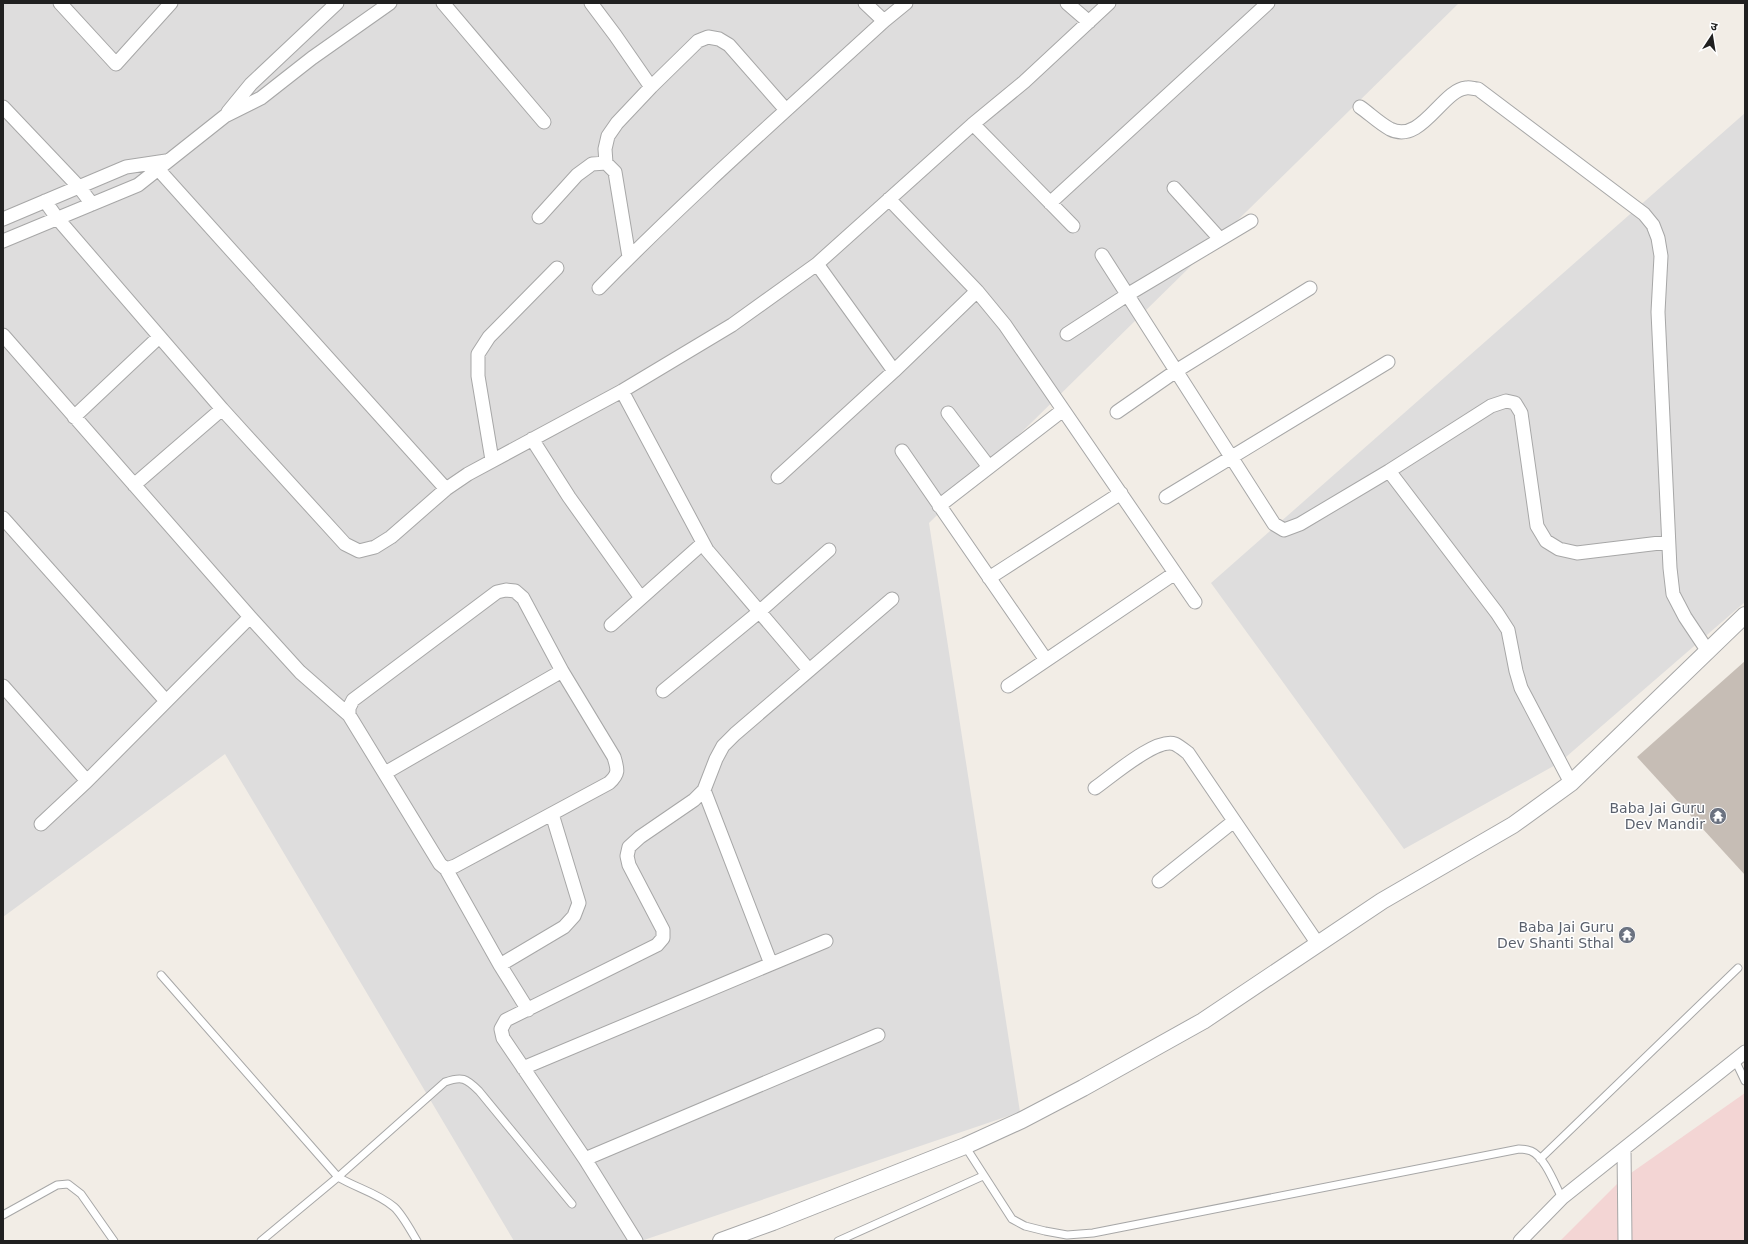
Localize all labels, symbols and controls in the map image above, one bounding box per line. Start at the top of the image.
north arrow [1692,16,1732,56]
text: उ [1709,20,1719,34]
place label: Baba Jai Guru Dev Mandir [1610,800,1705,832]
temple icon: Baba Jai Guru Dev Mandir [1708,806,1728,826]
place label: Baba Jai Guru Dev Shanti Sthal [1497,919,1614,951]
temple icon: Baba Jai Guru Dev Shanti Sthal [1617,925,1637,945]

